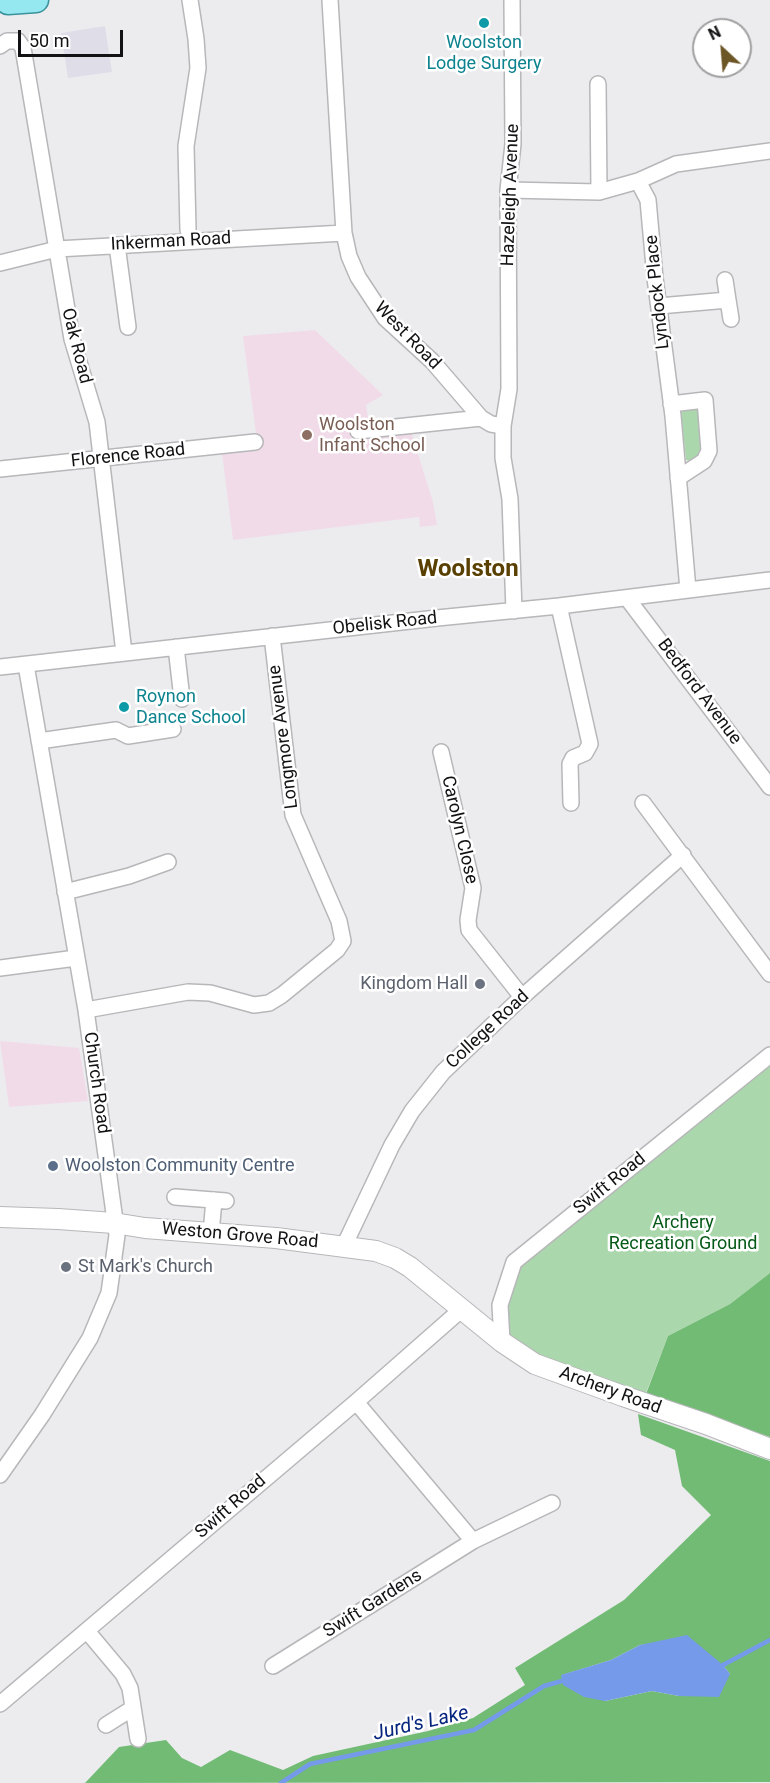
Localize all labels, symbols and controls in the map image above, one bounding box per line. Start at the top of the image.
marker: Woolston Lodge Surgery [477,16,491,30]
scale bar [21,18,126,56]
north arrow [692,18,752,78]
text: N [706,22,724,44]
text: 50 m [29,30,69,51]
place label: Woolston Lodge Surgery [426,32,542,74]
street label: Hazeleigh Avenue [498,123,524,267]
street label: Inkerman Road [110,228,232,256]
street label: Lyndock Place [641,234,675,350]
street label: West Road [369,297,445,375]
street label: Oak Road [56,306,96,386]
place label: Woolston Infant School [319,414,425,456]
marker: Woolston Infant School [300,428,314,442]
street label: Florence Road [70,439,186,473]
district label: Woolston [417,556,519,584]
street label: Obelisk Road [332,608,438,640]
street label: Bedford Avenue [652,635,746,749]
street label: Longmore Avenue [264,664,304,810]
place label: Roynon Dance School [136,686,246,728]
marker: Roynon Dance School [117,700,131,714]
street label: Carolyn Close [436,774,482,886]
place label: Kingdom Hall [360,973,468,995]
marker: Kingdom Hall [473,977,487,991]
street label: College Road [442,986,534,1074]
street label: Church Road [78,1031,114,1135]
street label: Swift Road [570,1148,650,1220]
place label: Woolston Community Centre [65,1155,295,1177]
marker: Woolston Community Centre [46,1159,60,1173]
park label: Archery Recreation Ground [609,1212,757,1254]
street label: Weston Grove Road [161,1218,319,1254]
place label: St Mark's Church [78,1256,213,1278]
marker: St Mark's Church [59,1260,73,1274]
street label: Archery Road [556,1363,664,1419]
street label: Swift Road [191,1470,271,1544]
street label: Swift Gardens [320,1565,426,1643]
water label: Jurd's Lake [371,1701,471,1747]

